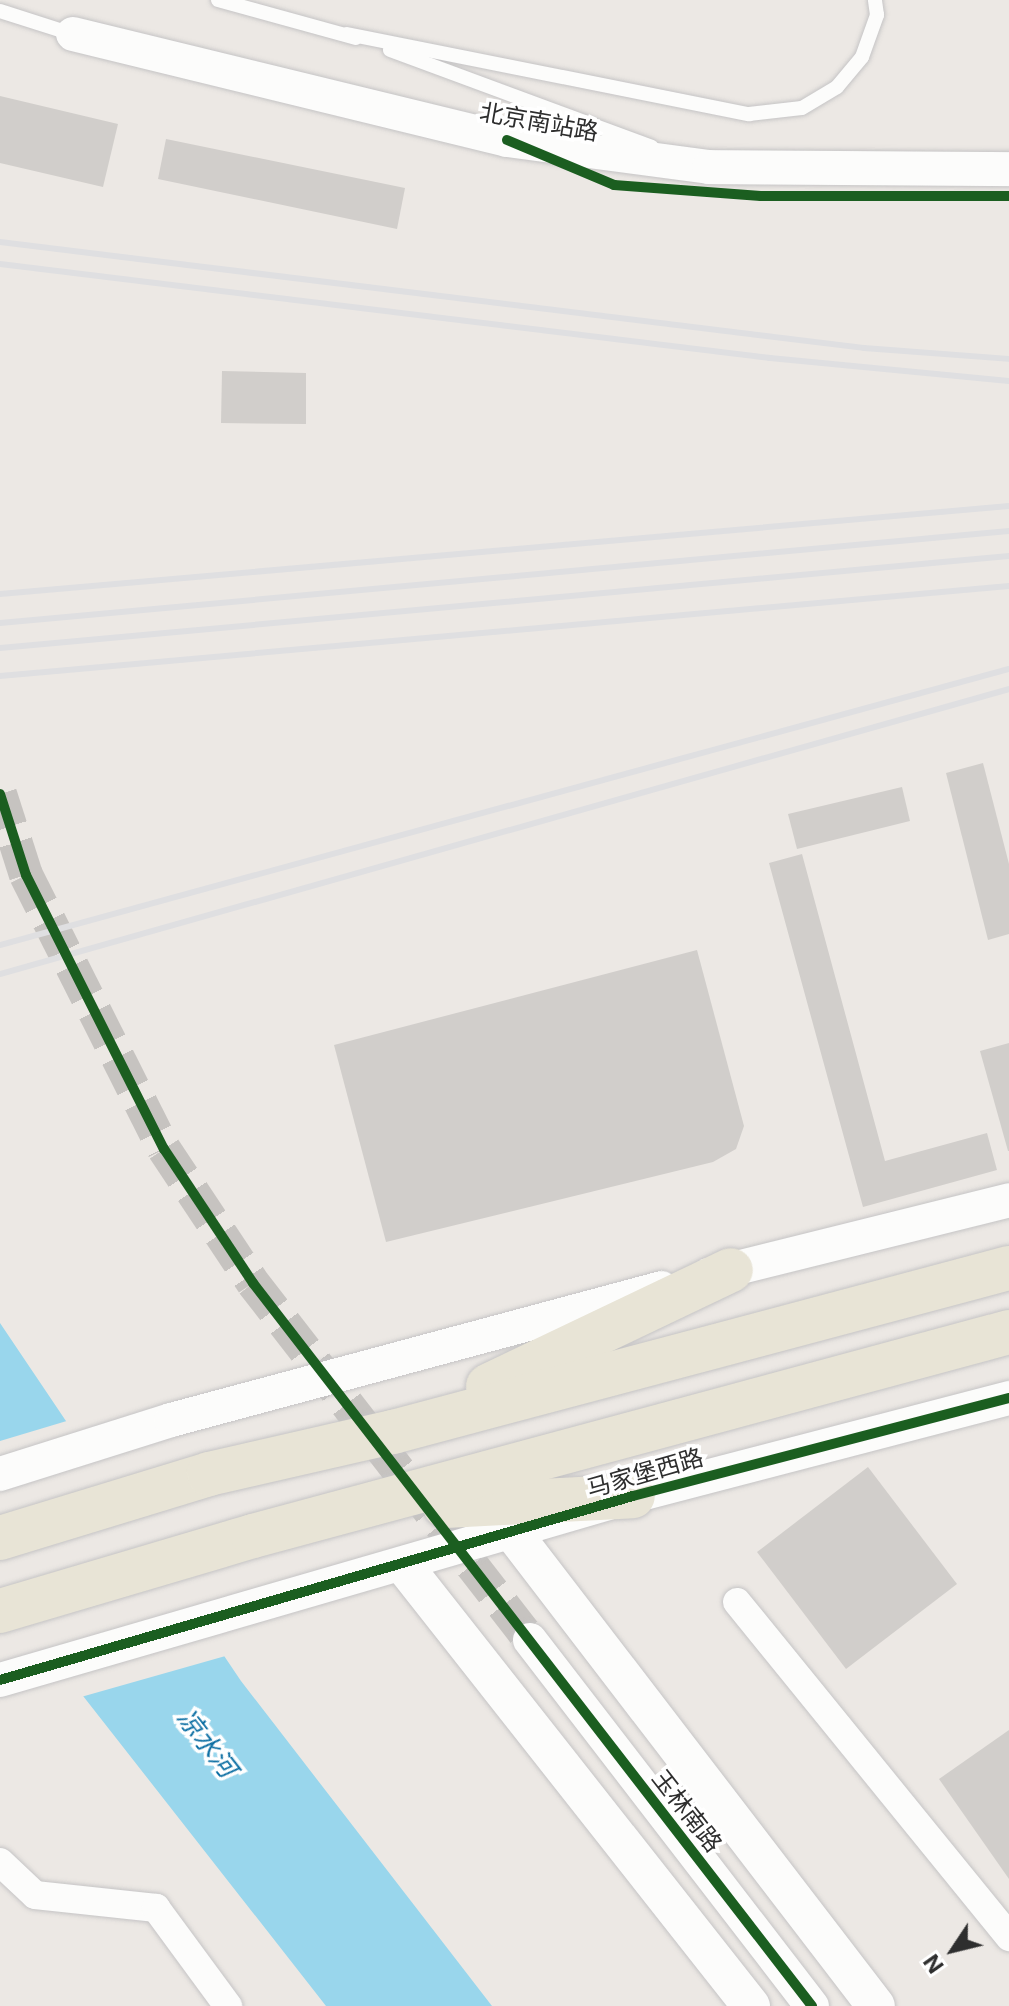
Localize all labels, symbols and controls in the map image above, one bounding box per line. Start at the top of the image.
street label: 北京南站路 [477,97,601,147]
street label: 马家堡西路 [583,1443,707,1503]
water label: 凉水河 [171,1703,243,1783]
street label: 玉林南路 [646,1764,728,1858]
north arrow [913,1910,993,1990]
text: N [918,1949,949,1978]

